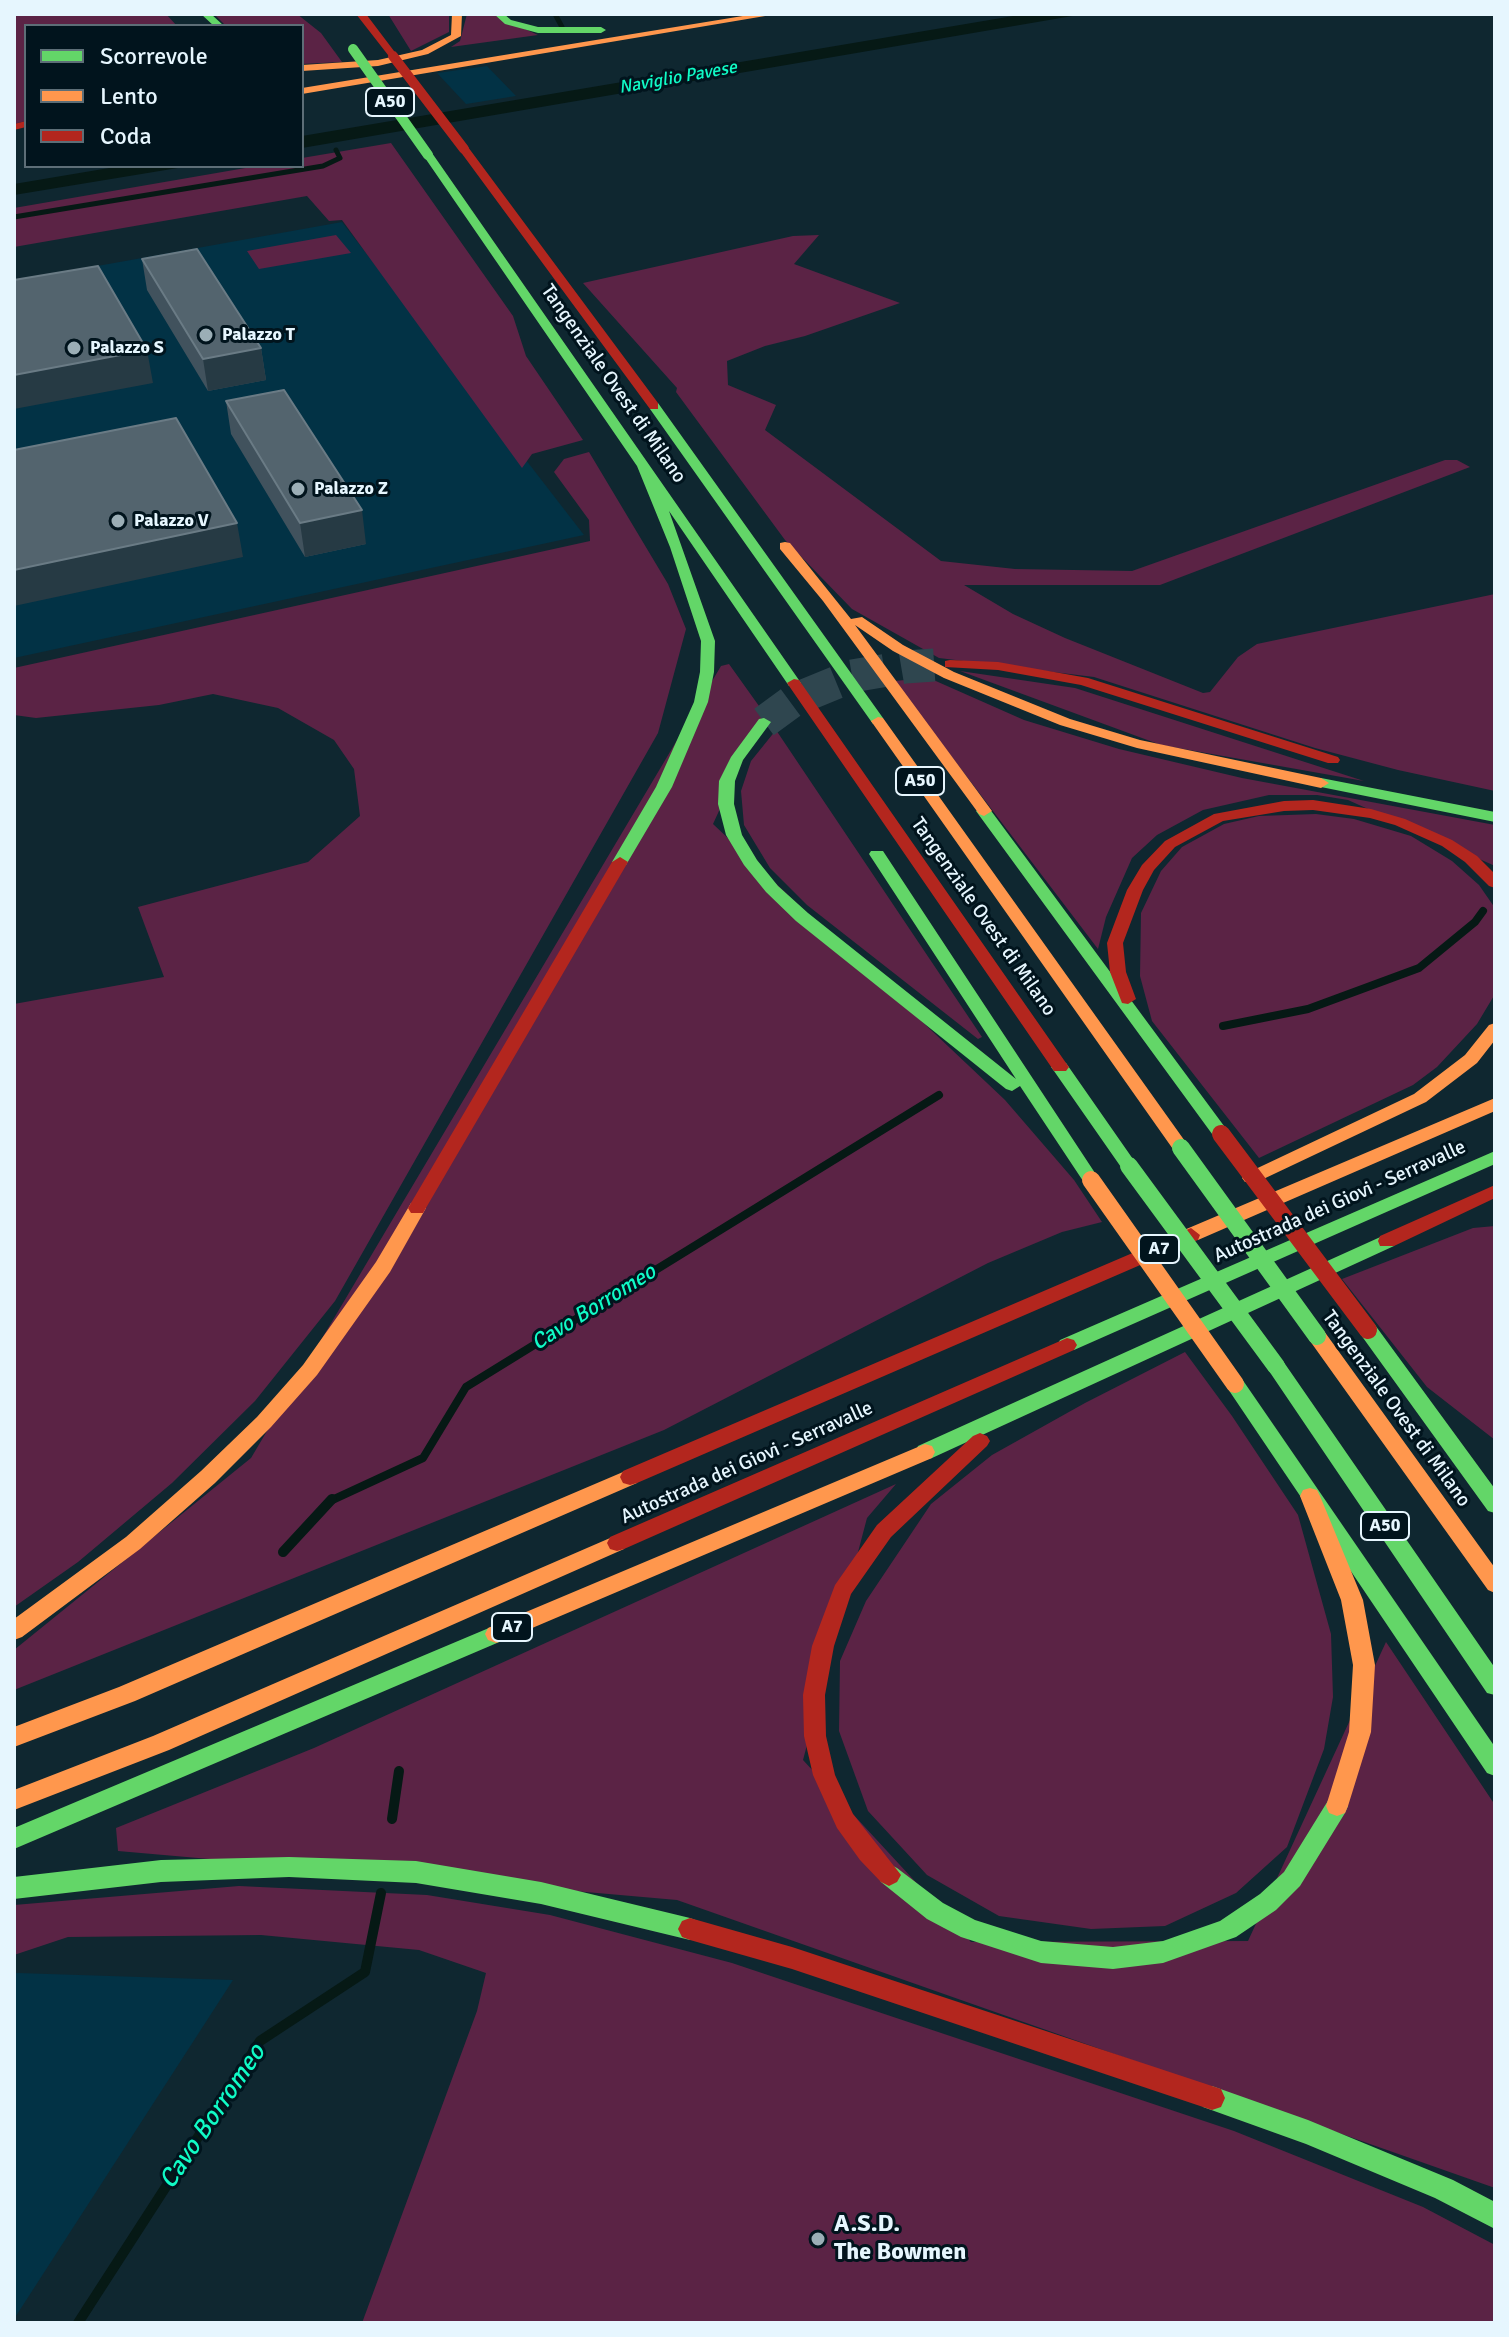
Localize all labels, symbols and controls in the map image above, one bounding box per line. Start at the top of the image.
legend [24,24,304,168]
text: Scorrevole [100,41,208,71]
water label: Naviglio Pavese [617,57,739,99]
text: Lento [100,81,158,111]
road number: A50 [366,88,414,116]
text: Coda [100,121,152,151]
street label: Tangenziale Ovest di Milano [535,280,691,488]
place label: Palazzo T [222,324,295,346]
marker: Palazzo T [197,326,215,344]
place label: Palazzo S [90,337,164,359]
marker: Palazzo S [65,339,83,357]
place label: Palazzo Z [314,478,388,500]
marker: Palazzo Z [289,480,307,498]
place label: Palazzo V [134,510,209,532]
marker: Palazzo V [109,512,127,530]
road number: A50 [896,767,944,795]
street label: Tangenziale Ovest di Milano [905,813,1061,1021]
street label: Autostrada dei Giovi - Serravalle [1210,1135,1470,1269]
road number: A7 [1139,1235,1179,1263]
water label: Cavo Borromeo [527,1259,661,1357]
street label: Tangenziale Ovest di Milano [1317,1306,1475,1512]
street label: Autostrada dei Giovi - Serravalle [617,1396,877,1530]
road number: A50 [1361,1512,1409,1540]
road number: A7 [492,1613,532,1641]
water label: Cavo Borromeo [153,2039,273,2195]
place label: A.S.D. The Bowmen [834,2211,966,2267]
marker: A.S.D. The Bowmen [809,2230,827,2248]

